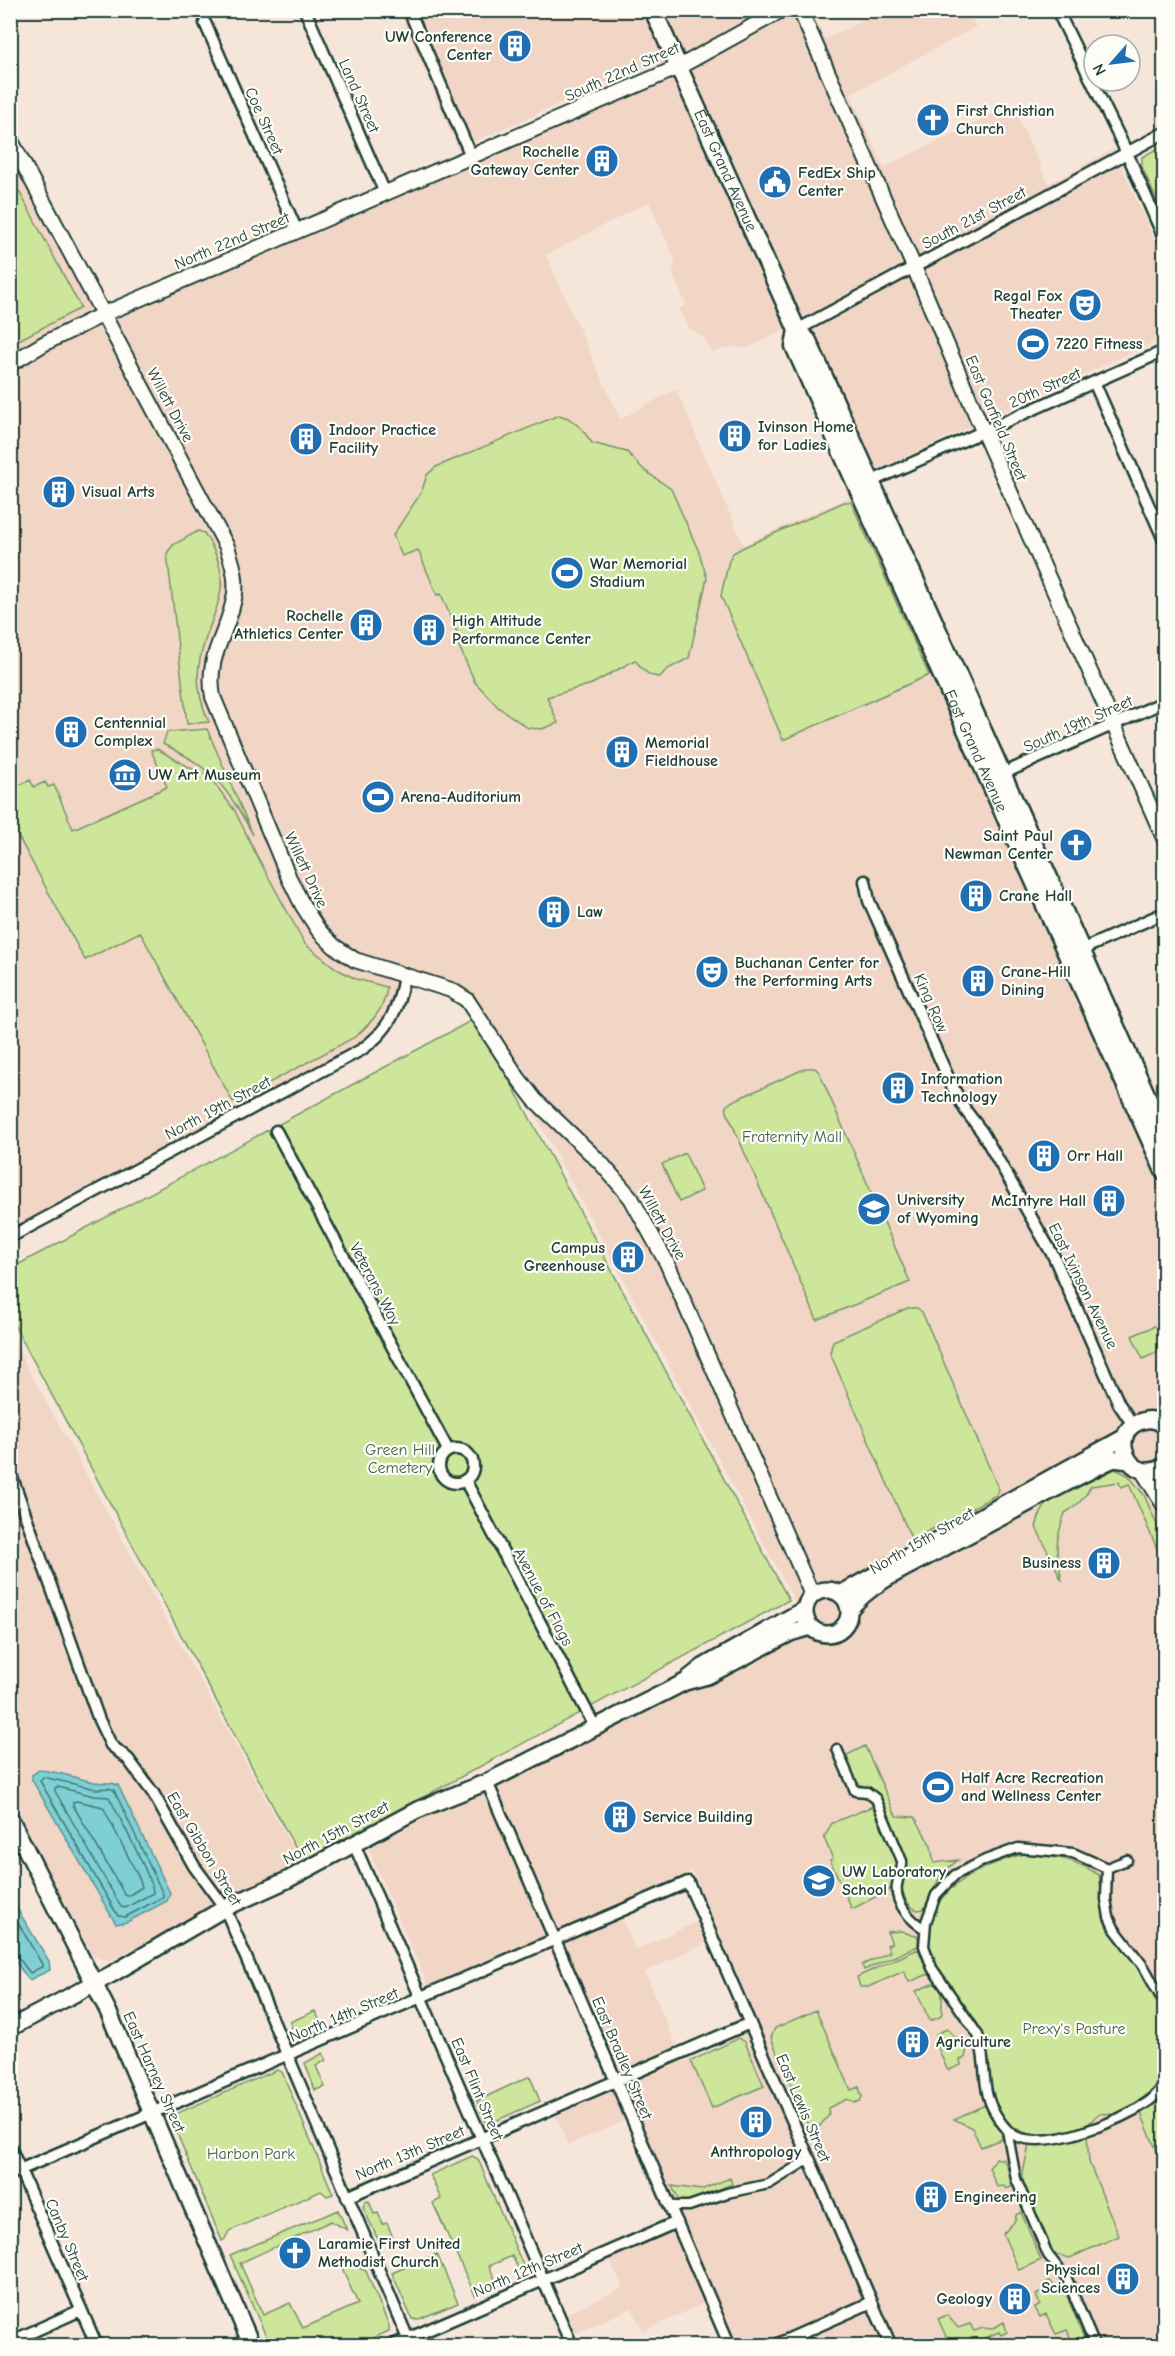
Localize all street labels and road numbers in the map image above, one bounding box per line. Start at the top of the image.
street label: South 22nd Street [562,39,682,105]
street label: Land Street [335,56,383,136]
street label: Coe Street [241,85,287,158]
street label: East Grand Avenue [690,107,760,234]
street label: South 21st Street [919,183,1030,253]
street label: North 22nd Street [172,208,293,273]
street label: East Garfield Street [962,353,1031,484]
street label: 20th Street [1006,364,1084,412]
street label: Willett Drive [143,365,197,445]
street label: East Grand Avenue [940,687,1011,815]
street label: South 19th Street [1021,692,1136,756]
street label: Willett Drive [281,829,331,911]
street label: King Row [910,971,952,1036]
street label: North 19th Street [162,1072,274,1143]
street label: Willett Drive [634,1183,690,1263]
street label: East Ivinson Avenue [1045,1220,1121,1352]
street label: Veterans Way [346,1240,405,1329]
street label: North 15th Street [867,1504,978,1578]
street label: Avenue of Flags [510,1545,577,1649]
street label: East Gibbon Street [163,1789,245,1909]
street label: North 15th Street [280,1797,392,1869]
street label: North 14th Street [287,1984,402,2046]
street label: East Bradley Street [588,1994,656,2122]
street label: East Harney Street [119,2009,189,2135]
street label: East Flint Street [447,2035,507,2143]
street label: East Lewis Street [772,2051,834,2165]
street label: North 13th Street [353,2122,468,2184]
street label: Canby Street [42,2196,93,2284]
street label: North 12th Street [471,2239,586,2301]

